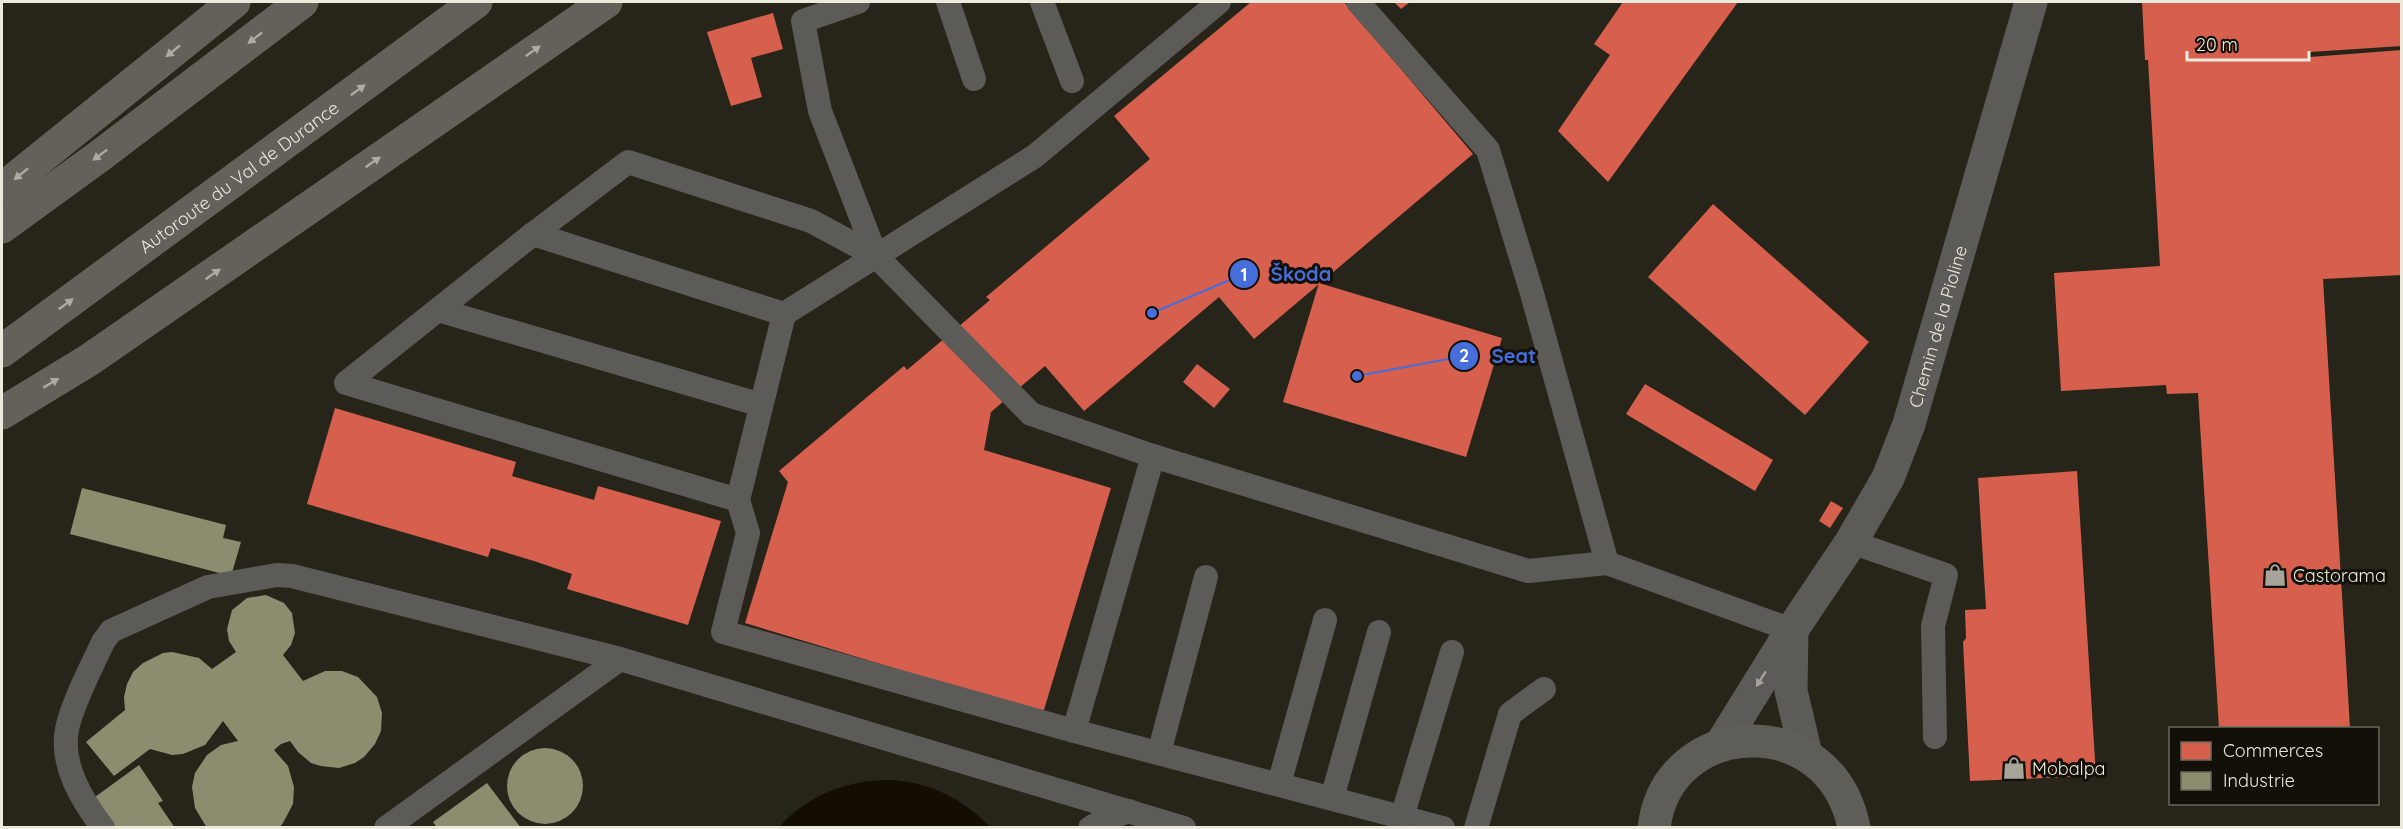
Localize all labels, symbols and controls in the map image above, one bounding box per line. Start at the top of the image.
scale bar [2187,24,2308,62]
one-way arrow [248,31,263,43]
text: 20 m [2196,33,2238,56]
one-way arrow [165,45,180,57]
one-way arrow [525,46,541,57]
one-way arrow [351,84,366,96]
street label: Autoroute du Val de Durance [134,96,343,258]
one-way arrow [93,149,108,161]
one-way arrow [364,156,380,168]
one-way arrow [13,167,28,179]
street label: Chemin de la Pioline [1903,243,1972,410]
callout: Škoda [1229,255,1344,293]
text: Škoda [1271,261,1331,286]
text: 1 [1240,263,1248,286]
one-way arrow [205,268,221,280]
one-way arrow [57,298,73,310]
callout: Seat [1449,337,1548,375]
text: Seat [1492,343,1536,368]
text: 2 [1459,344,1469,367]
one-way arrow [43,377,60,388]
shop icon: Castorama [2262,562,2288,588]
place label: Castorama [2293,564,2386,587]
one-way arrow [1755,671,1766,687]
legend [2169,727,2379,805]
text: Commerces [2223,739,2323,762]
shop icon: Mobalpa [2001,755,2027,781]
place label: Mobalpa [2032,757,2106,780]
text: Industrie [2223,769,2295,792]

